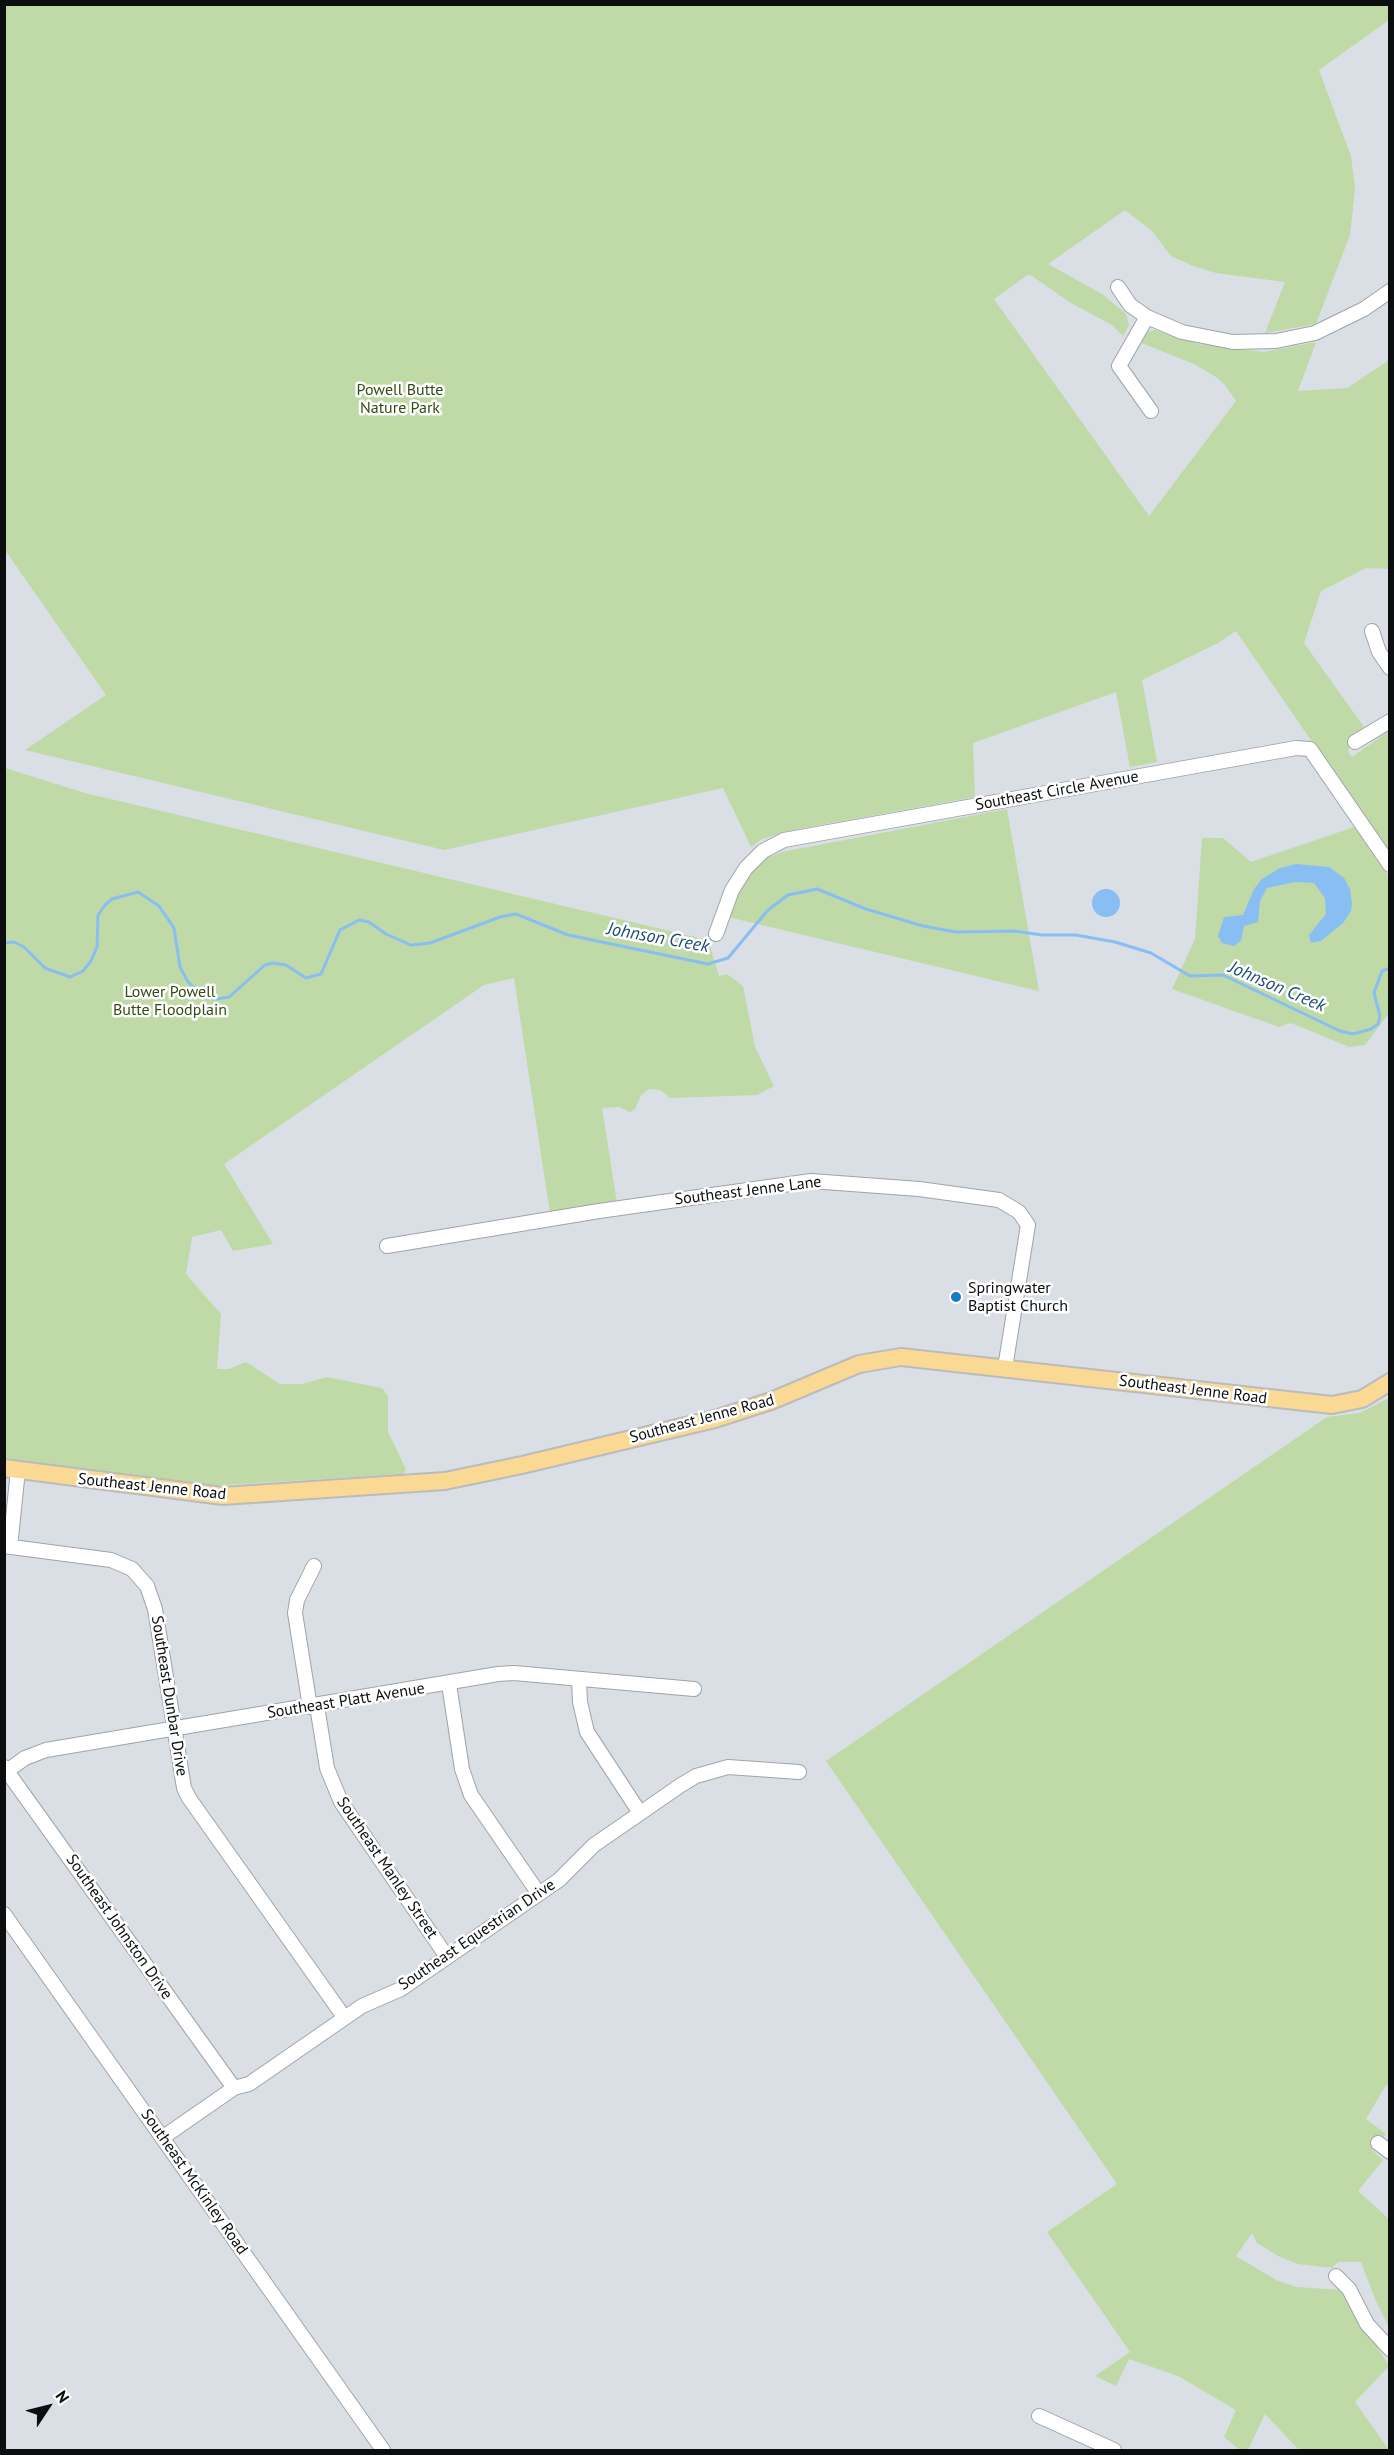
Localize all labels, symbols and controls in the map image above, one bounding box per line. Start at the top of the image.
park label: Powell Butte Nature Park [357,380,443,418]
street label: Southeast Circle Avenue [974,767,1140,815]
water label: Johnson Creek [605,918,711,958]
water label: Johnson Creek [1225,957,1329,1017]
park label: Lower Powell Butte Floodplain [113,982,227,1020]
street label: Southeast Jenne Lane [673,1172,823,1210]
place label: Springwater Baptist Church [968,1278,1068,1316]
marker: Springwater Baptist Church [949,1290,963,1304]
street label: Southeast Jenne Road [1118,1371,1268,1409]
street label: Southeast Jenne Road [628,1390,776,1448]
street label: Southeast Jenne Road [77,1470,227,1504]
street label: Southeast Dunbar Drive [147,1614,191,1778]
street label: Southeast Platt Avenue [266,1679,426,1723]
street label: Southeast Manley Street [332,1794,442,1942]
street label: Southeast Johnston Drive [62,1851,176,2003]
street label: Southeast Equestrian Drive [395,1875,559,1995]
street label: Southeast McKinley Road [136,2106,252,2258]
north arrow [18,2377,78,2437]
text: N [52,2387,74,2407]

